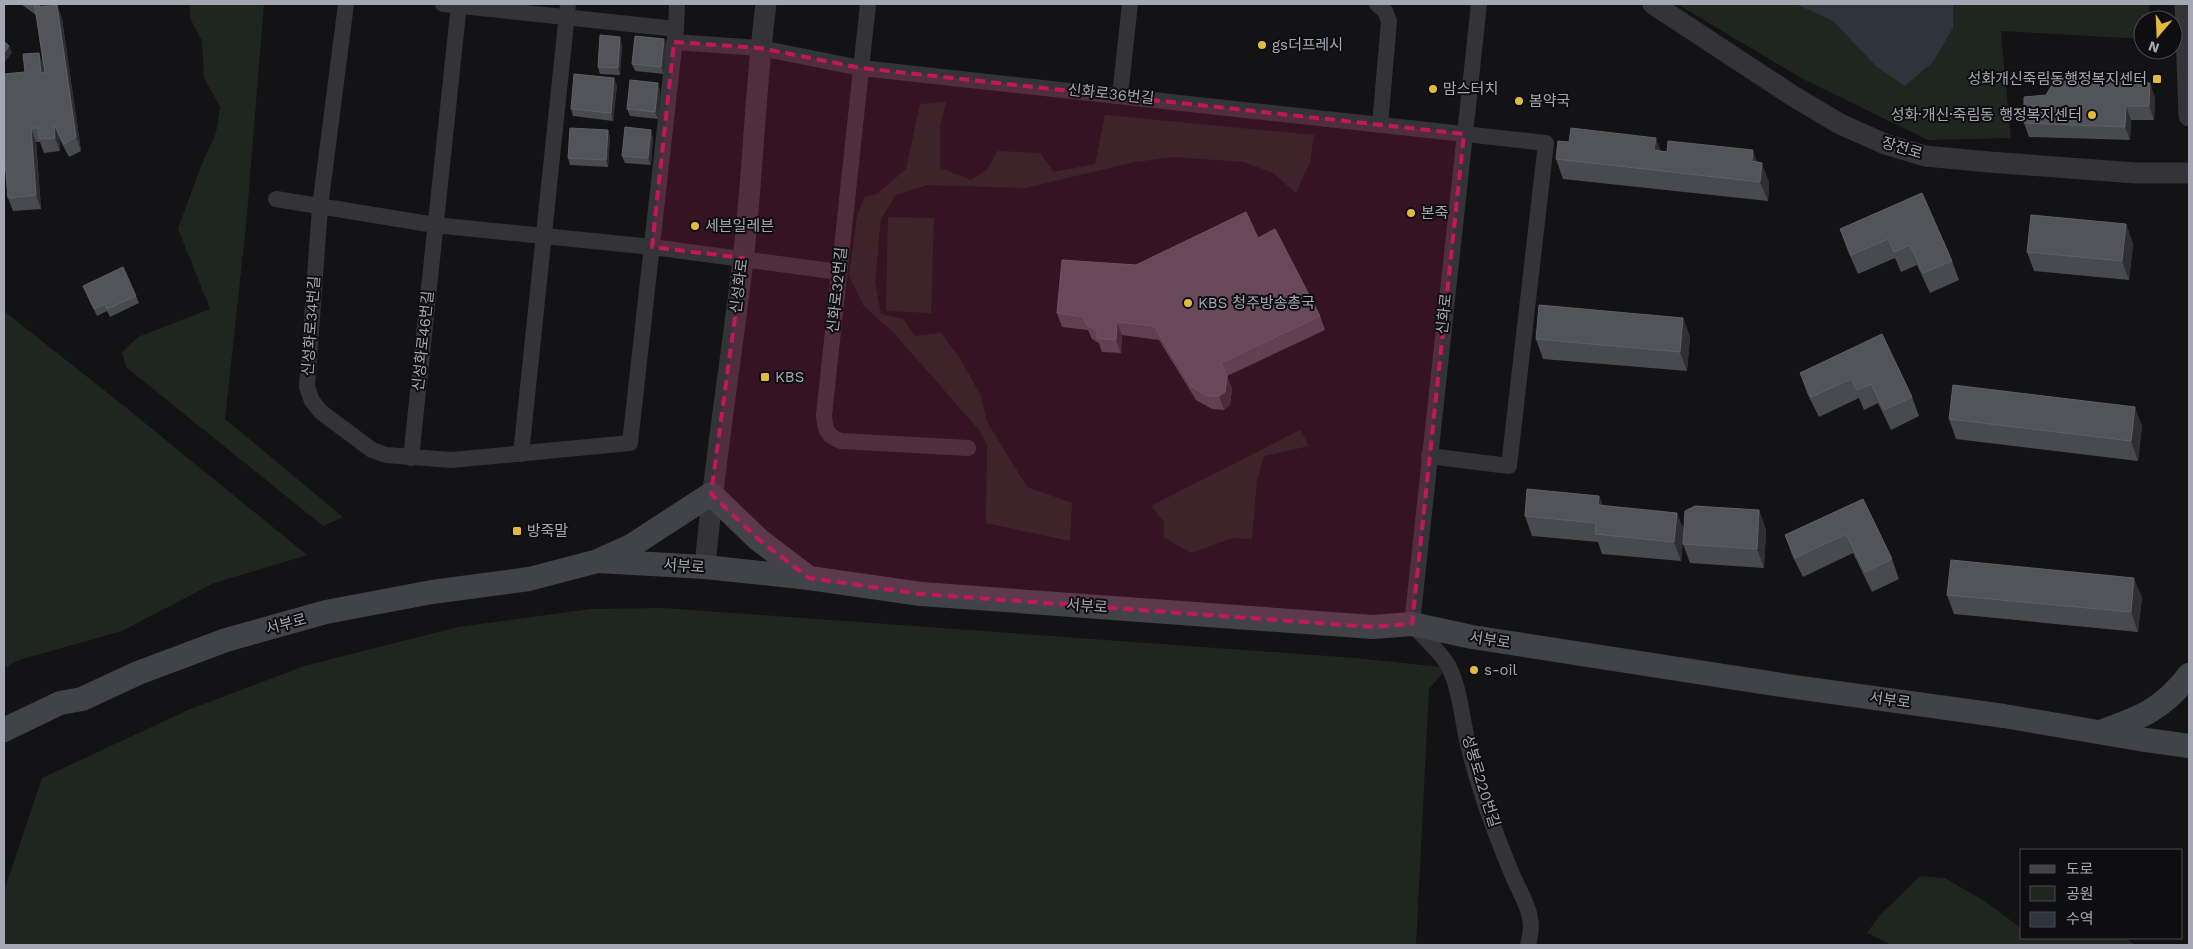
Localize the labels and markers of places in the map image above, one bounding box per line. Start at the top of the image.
place label: gs더프레시 [1272,36,1343,54]
marker: gs더프레시 [1256,39,1268,51]
place label: 성화개신죽림동행정복지센터 [1968,70,2147,88]
marker: 성화개신죽림동행정복지센터 [2151,73,2163,85]
place label: 맘스터치 [1443,80,1498,98]
marker: 맘스터치 [1427,83,1439,95]
place label: 봄약국 [1529,92,1570,110]
marker: 봄약국 [1513,95,1525,107]
place label: 성화·개신·죽림동 행정복지센터 [1891,106,2082,124]
marker: 성화·개신·죽림동 행정복지센터 [2086,109,2098,121]
place label: 본죽 [1421,204,1449,222]
marker: 본죽 [1405,207,1417,219]
place label: 세븐일레븐 [705,217,774,235]
marker: 세븐일레븐 [689,220,701,232]
place label: KBS 청주방송총국 [1198,294,1315,312]
marker: KBS 청주방송총국 [1182,297,1194,309]
place label: KBS [775,368,804,386]
marker: KBS [759,371,771,383]
place label: 방죽말 [527,522,569,540]
marker: 방죽말 [511,525,523,537]
place label: s-oil [1484,661,1518,679]
marker: s-oil [1468,664,1480,676]

